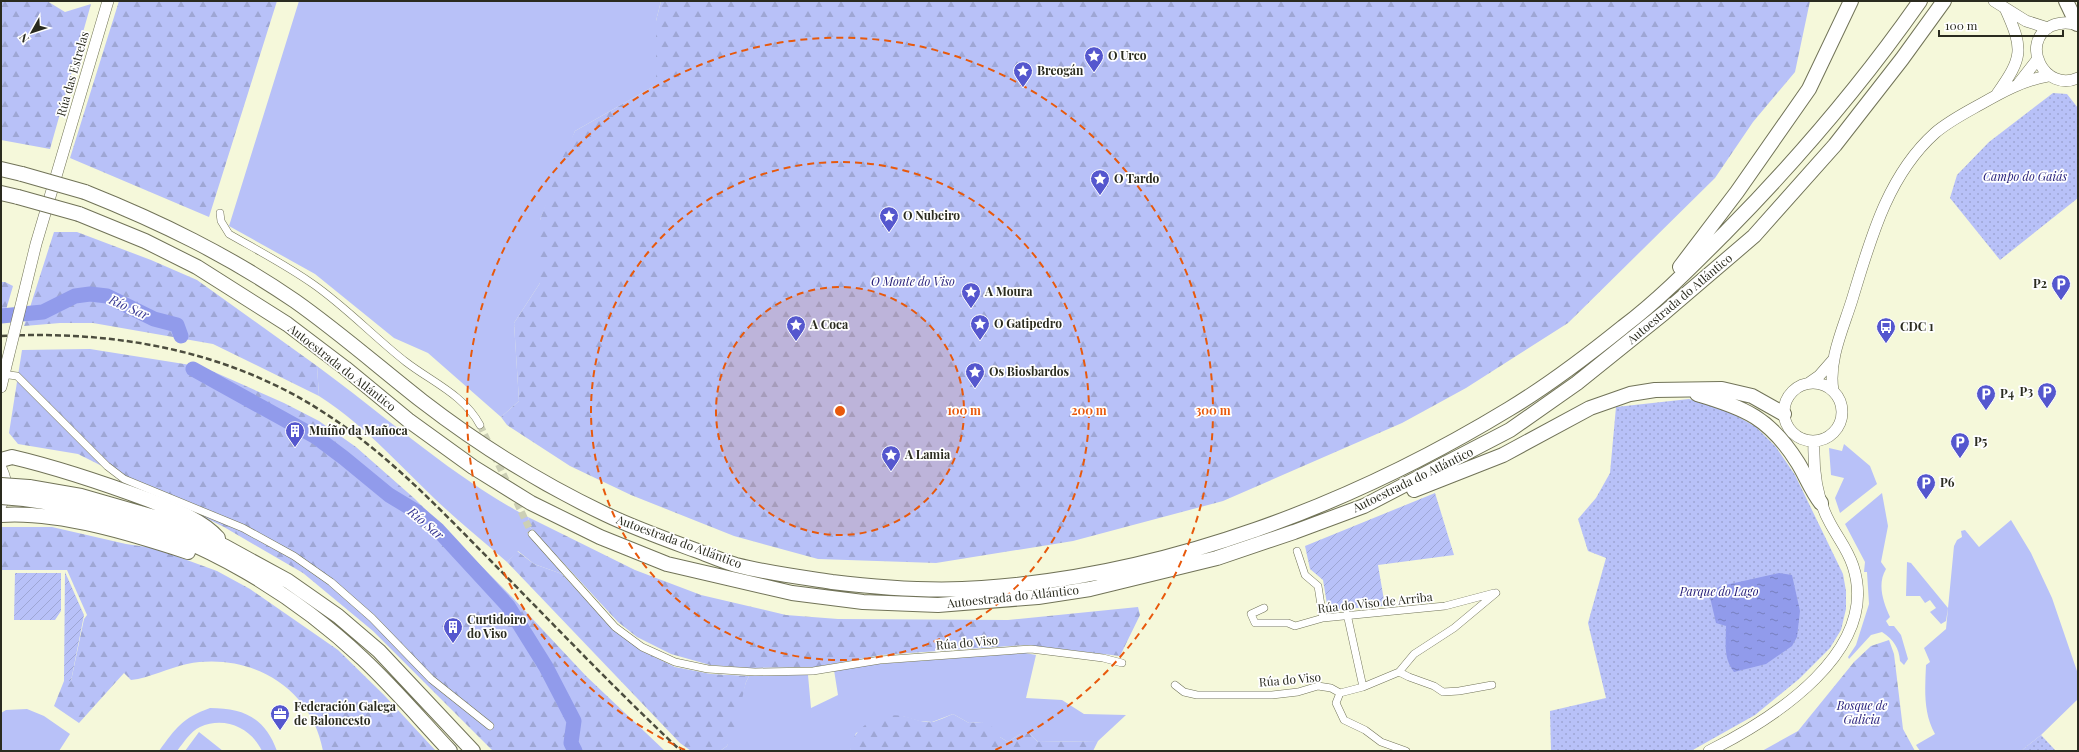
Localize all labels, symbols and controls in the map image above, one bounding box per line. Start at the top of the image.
north arrow [12,12,52,52]
scale bar [1939,12,2063,38]
text: 100 m [1945,17,1978,33]
street label: Rúa das Estrelas [52,29,92,118]
text: N [15,31,32,46]
place icon: O Urco [1083,45,1105,73]
place label: O Urco [1108,47,1147,63]
place icon: Breogán [1012,60,1034,88]
place label: Breogán [1037,62,1084,78]
place icon: O Tardo [1089,168,1111,196]
park label: Campo do Gaiás [1983,168,2067,184]
place label: O Tardo [1114,170,1160,186]
place icon: O Nubeiro [878,205,900,233]
place label: O Nubeiro [903,207,960,223]
street label: Autoestrada do Atlántico [1623,249,1736,348]
park label: O Monte do Viso [871,273,955,289]
parking icon: P2 [2050,273,2072,301]
place label: P2 [2033,275,2047,291]
place icon: A Moura [960,281,982,309]
place label: A Moura [984,283,1033,299]
water label: Río Sar [106,290,152,323]
place icon: O Gatipedro [969,313,991,341]
place icon: A Coca [785,314,807,342]
place label: O Gatipedro [994,315,1062,331]
place label: A Coca [809,316,849,332]
bus stop icon: CDC 1 [1875,316,1897,344]
place label: CDC 1 [1900,318,1934,334]
street label: Autoestrada do Atlántico [285,320,400,415]
place icon: Os Biosbardos [964,361,986,389]
place label: Os Biosbardos [989,363,1070,379]
parking icon: P3 [2036,381,2058,409]
parking icon: P4 [1975,383,1997,411]
place label: P3 [2019,383,2033,399]
place label: P4 [2000,385,2014,401]
text: 100 m [947,402,981,418]
text: 200 m [1071,402,1107,418]
text: 300 m [1196,402,1231,418]
centre of rings [833,404,847,418]
building icon: Muíño da Mañoca [284,420,306,448]
place label: Muíño da Mañoca [309,422,408,438]
parking icon: P5 [1949,431,1971,459]
place label: P5 [1974,433,1988,449]
street label: Autoestrada do Atlántico [1349,443,1476,516]
place icon: A Lamia [880,444,902,472]
place label: A Lamia [904,446,951,462]
parking icon: P6 [1915,472,1937,500]
place label: P6 [1940,474,1955,490]
water label: Río Sar [404,502,448,543]
street label: Autoestrada do Atlántico [613,511,745,571]
street label: Autoestrada do Atlántico [945,581,1080,611]
park label: Parque do Lago [1678,583,1759,599]
street label: Rúa do Viso de Arriba [1317,588,1433,616]
place label: Curtidoiro do Viso [467,611,527,641]
building icon: Curtidoiro do Viso [442,616,464,644]
street label: Rúa do Viso [935,631,999,653]
street label: Rúa do Viso [1258,668,1322,690]
park label: Bosque de Galicia [1836,697,1887,727]
place label: Federación Galega de Baloncesto [294,698,397,728]
office icon: Federación Galega de Baloncesto [269,703,291,731]

